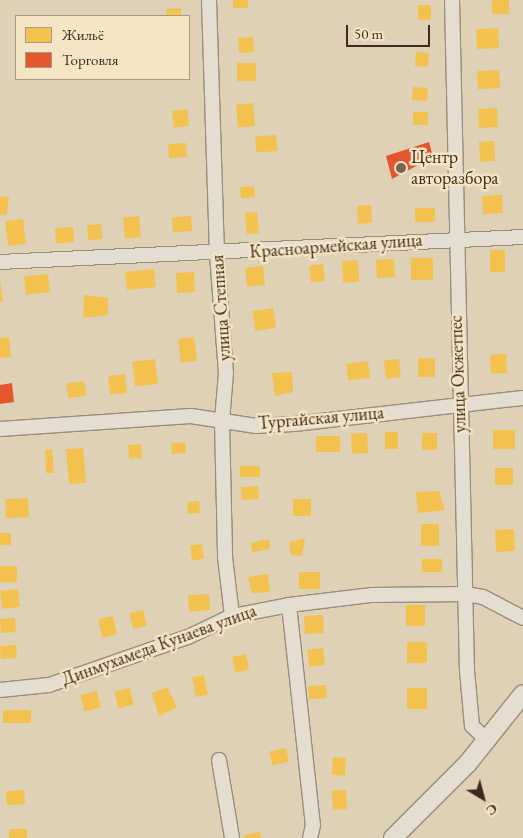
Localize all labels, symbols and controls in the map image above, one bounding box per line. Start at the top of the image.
legend [15,15,190,80]
scale bar [348,15,432,47]
text: 50 m [354,24,383,43]
text: Жильё [62,25,104,44]
text: Торговля [62,50,118,69]
place label: Центр авторазбора [411,147,499,190]
marker: Центр авторазбора [395,162,407,174]
street label: Красноармейская улица [249,229,423,263]
street label: улица Степная [207,254,235,362]
street label: улица Окжетпес [445,315,471,433]
street label: Тургайская улица [257,402,385,434]
street label: Динмухамеда Кунаева улица [59,600,259,690]
north arrow [458,773,508,823]
text: С [483,800,501,820]

